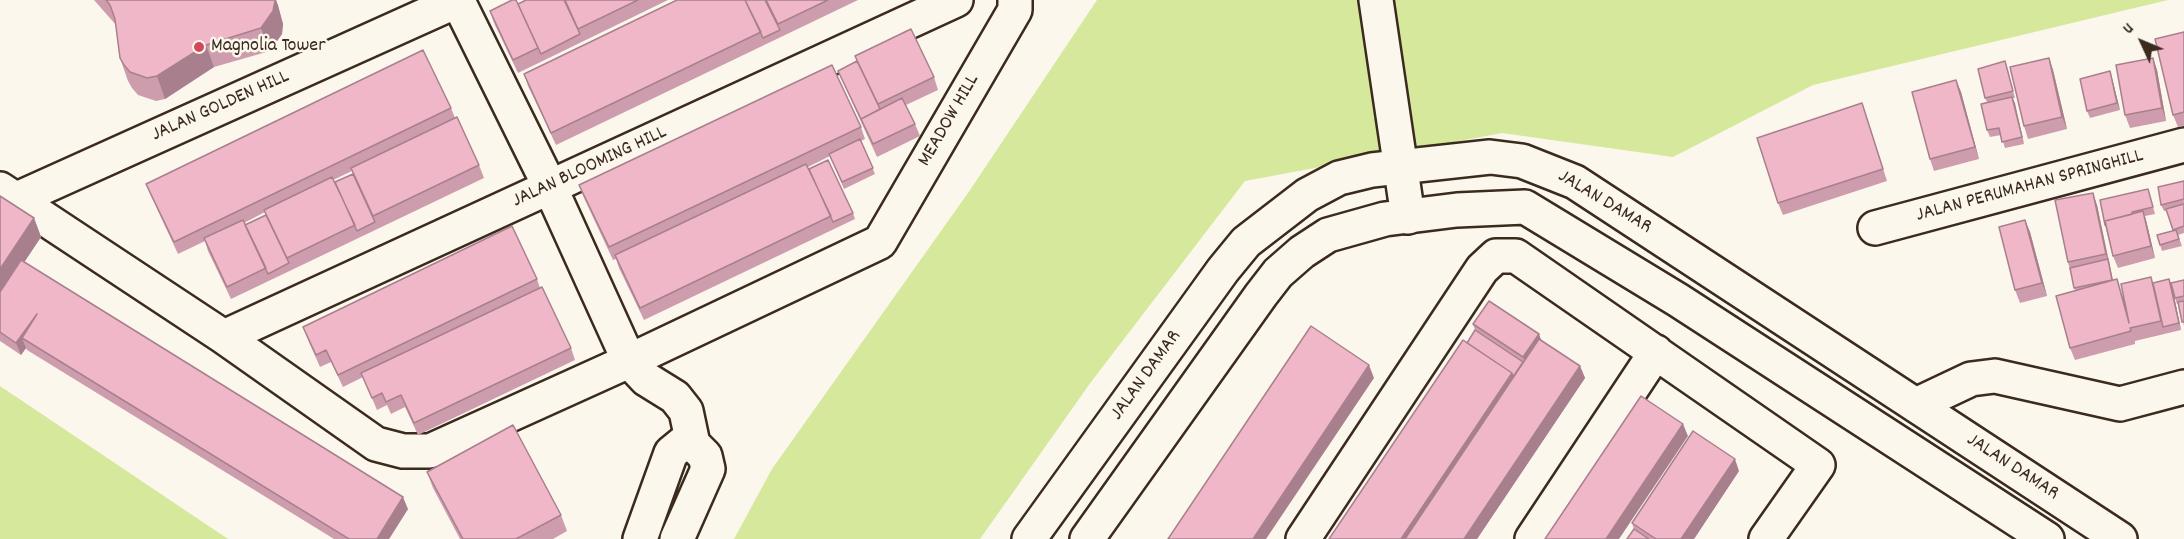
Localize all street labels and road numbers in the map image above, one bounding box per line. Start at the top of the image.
street label: JALAN GOLDEN HILL [148,66,294,148]
street label: MEADOW HILL [914,71,986,171]
street label: JALAN BLOOMING HILL [509,122,671,214]
street label: JALAN PERUMAHAN SPRINGHILL [1914,145,2146,229]
street label: JALAN DAMAR [1553,166,1655,240]
street label: JALAN DAMAR [1106,326,1188,426]
street label: JALAN DAMAR [1961,429,2063,507]

